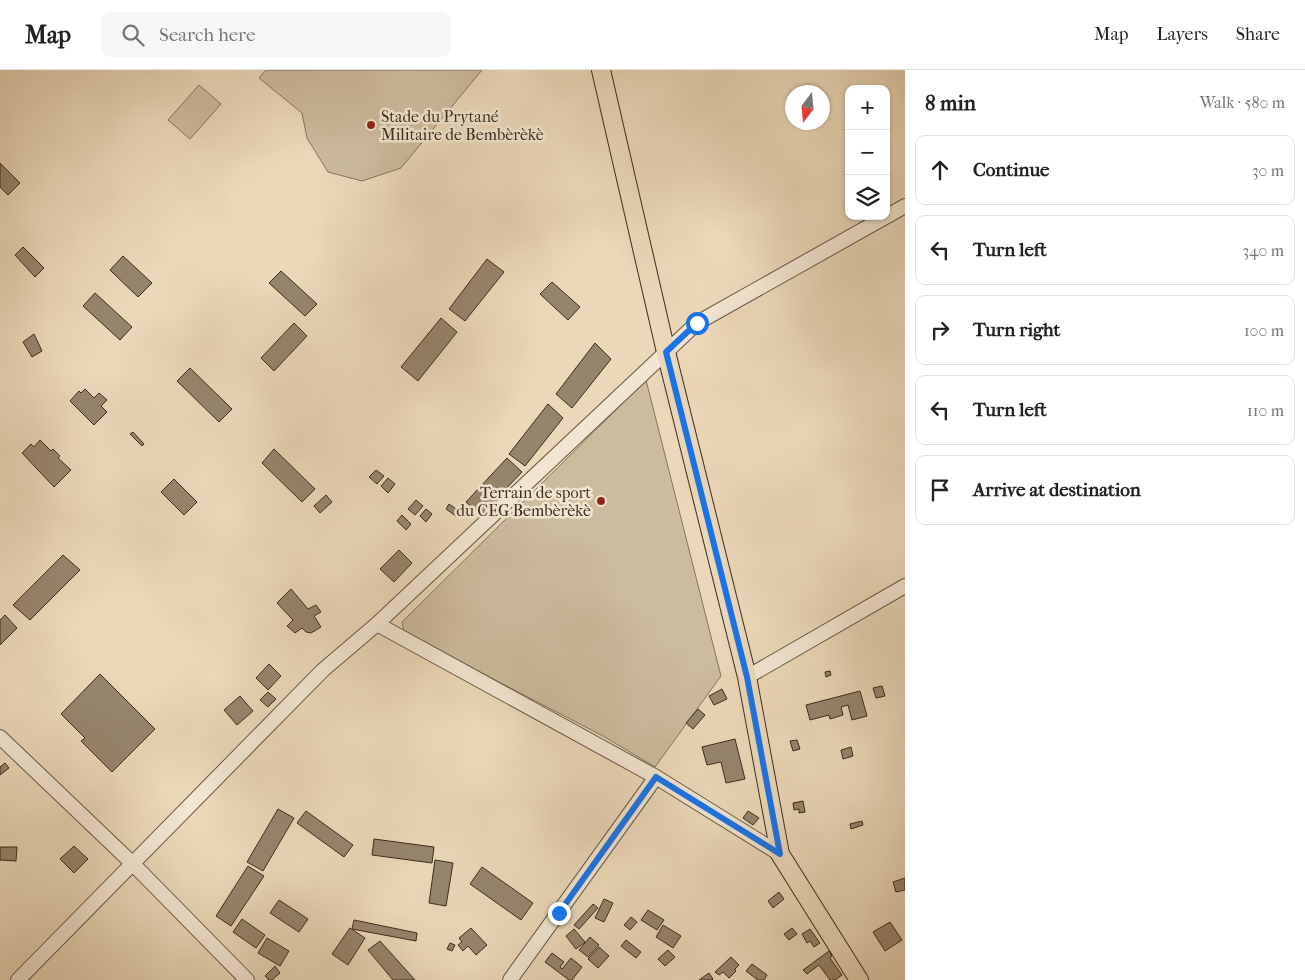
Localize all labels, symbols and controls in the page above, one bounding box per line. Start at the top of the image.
search box [101,12,451,57]
text: Map [25,21,71,49]
icon: search [119,21,147,49]
text: Search here [159,24,255,46]
text: Map [1094,24,1128,45]
text: Layers [1156,24,1208,45]
text: Share [1236,24,1280,45]
north arrow [785,85,830,130]
map controls [845,85,890,220]
button: + [845,85,890,130]
text: 8 min [925,91,976,115]
text: Walk · 580 m [1200,93,1285,112]
place label: Stade du Prytané Militaire de Bembèrèkè [381,107,544,144]
marker: Stade du Prytané Militaire de Bembèrèkè [365,119,377,131]
button: − [845,130,890,175]
icon: ahead [926,156,954,184]
text: Continue [973,159,1049,181]
text: 30 m [1252,161,1284,180]
button: layers [845,175,890,220]
icon: left [926,236,954,264]
text: Turn left [973,239,1047,261]
text: 340 m [1242,241,1284,260]
route start [686,312,709,335]
icon: right [926,316,954,344]
text: Turn right [973,319,1060,341]
text: 100 m [1244,321,1284,340]
icon: left [926,396,954,424]
text: Turn left [973,399,1047,421]
text: 110 m [1247,401,1284,420]
icon: arrive [926,476,954,504]
text: Arrive at destination [973,479,1141,501]
place label: Terrain de sport du CEG Bembèrèkè [456,483,591,520]
marker: Terrain de sport du CEG Bembèrèkè [595,495,607,507]
route end [548,902,571,925]

